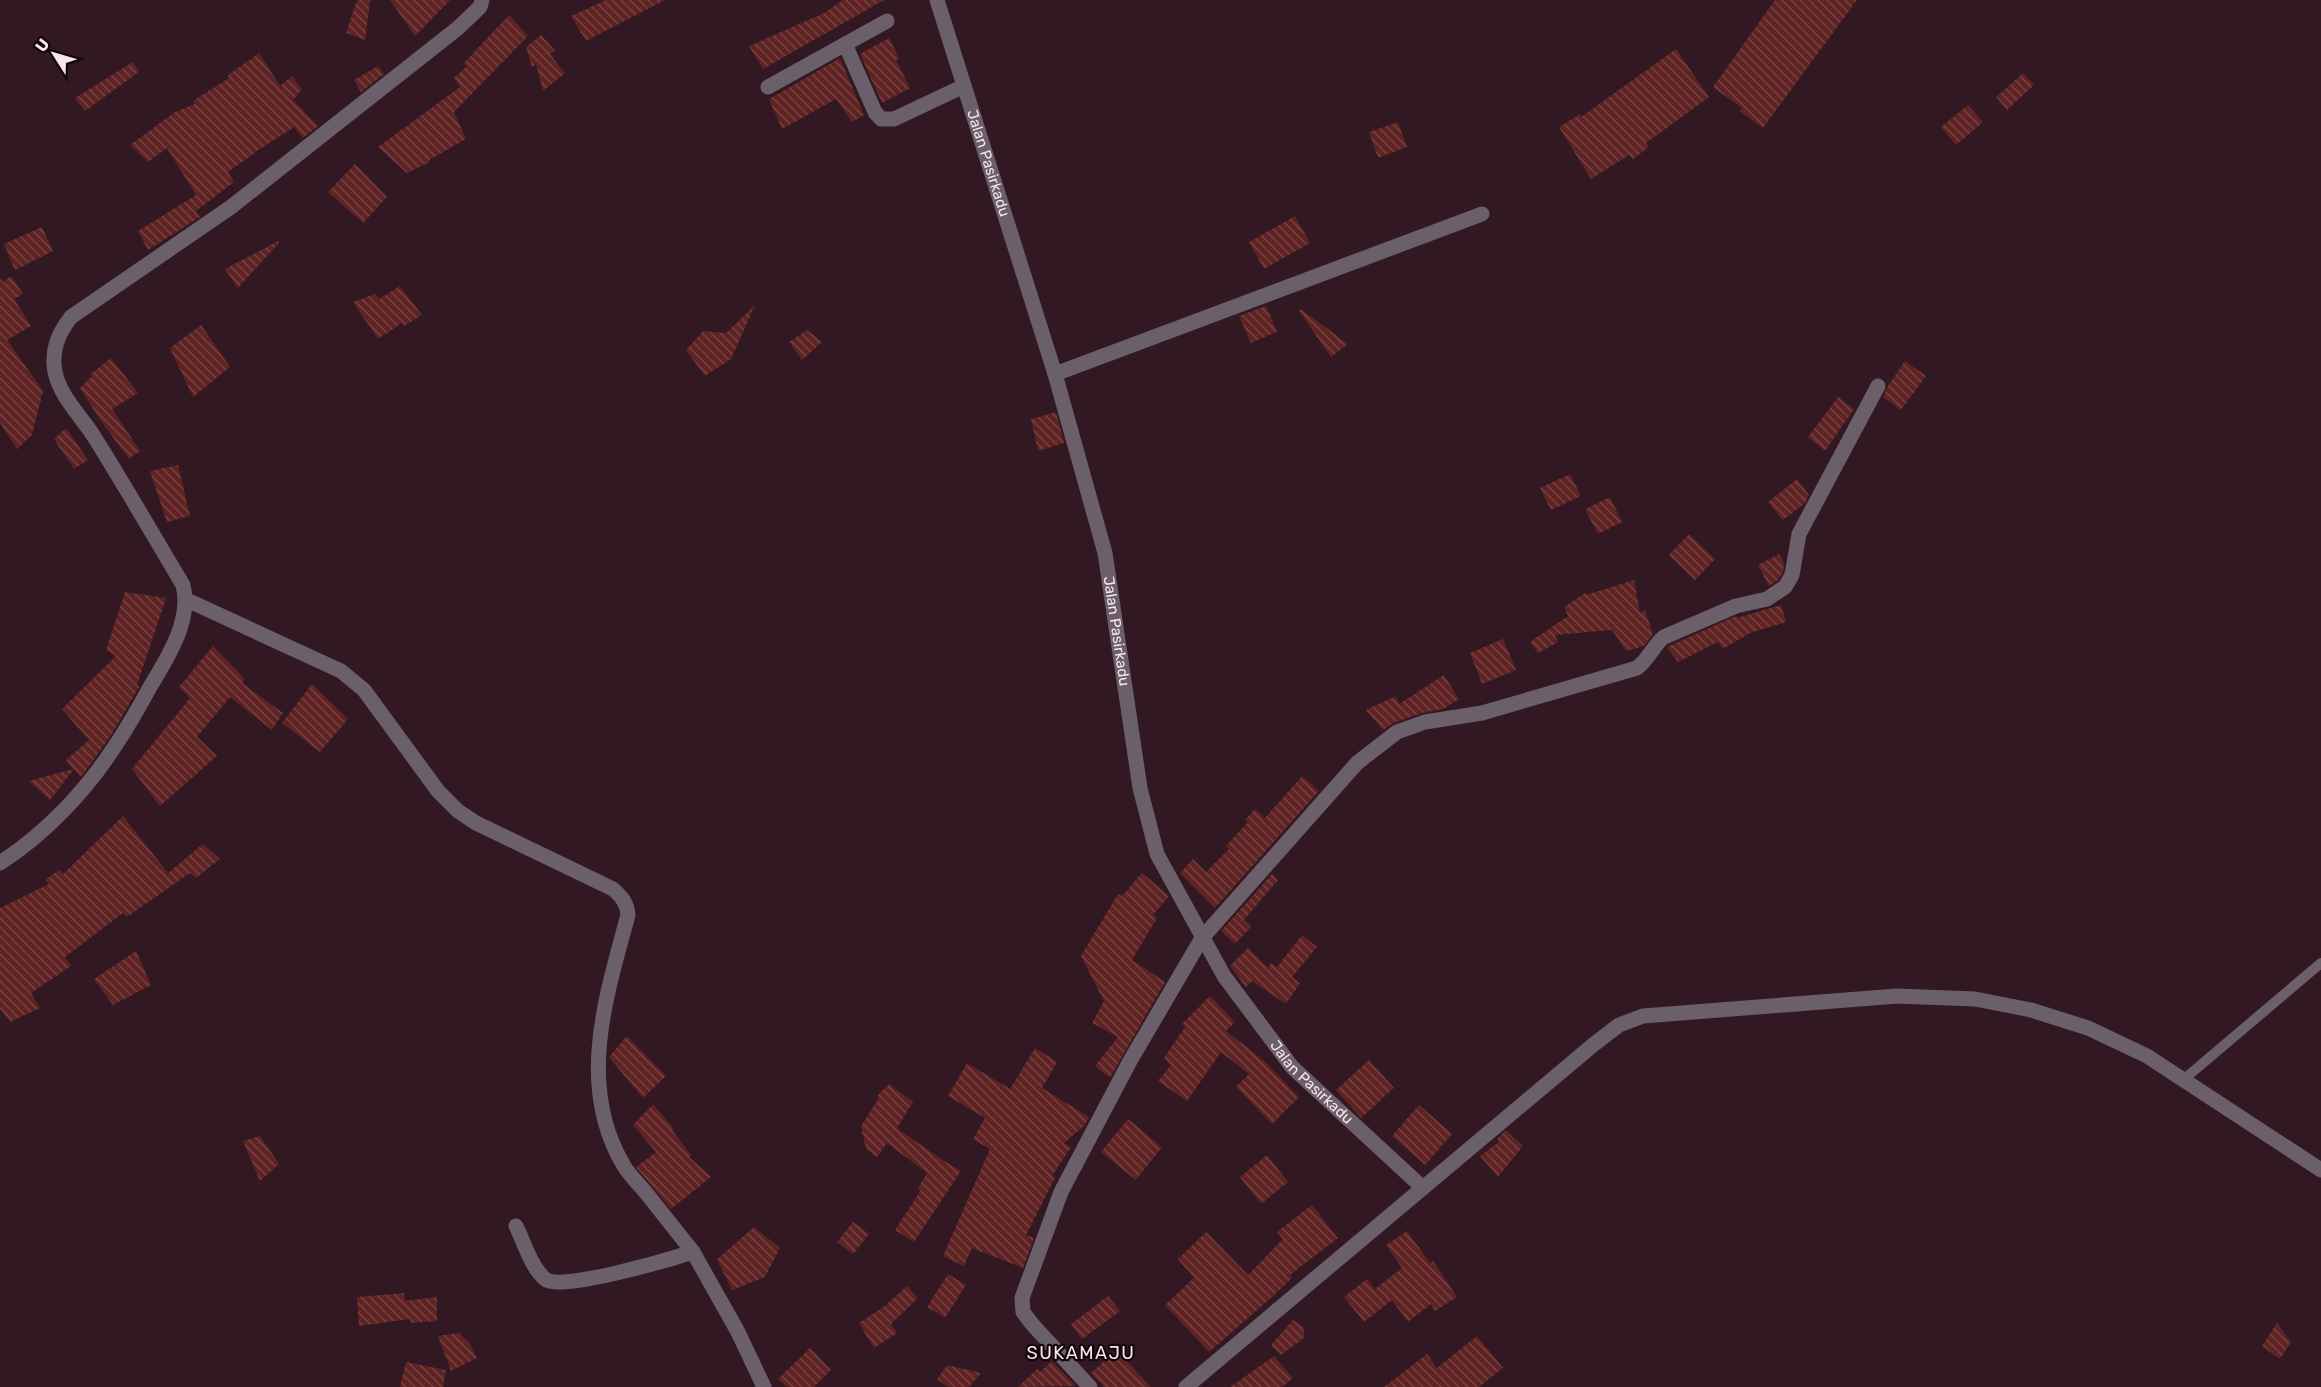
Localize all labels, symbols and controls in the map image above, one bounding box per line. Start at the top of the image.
north arrow [24,24,84,84]
text: U [31,35,54,56]
street label: Jalan Pasirkadu [963,107,1014,219]
street label: Jalan Pasirkadu [1100,575,1134,687]
street label: Jalan Pasirkadu [1266,1037,1357,1128]
district label: SUKAMAJU [1027,1342,1135,1364]

